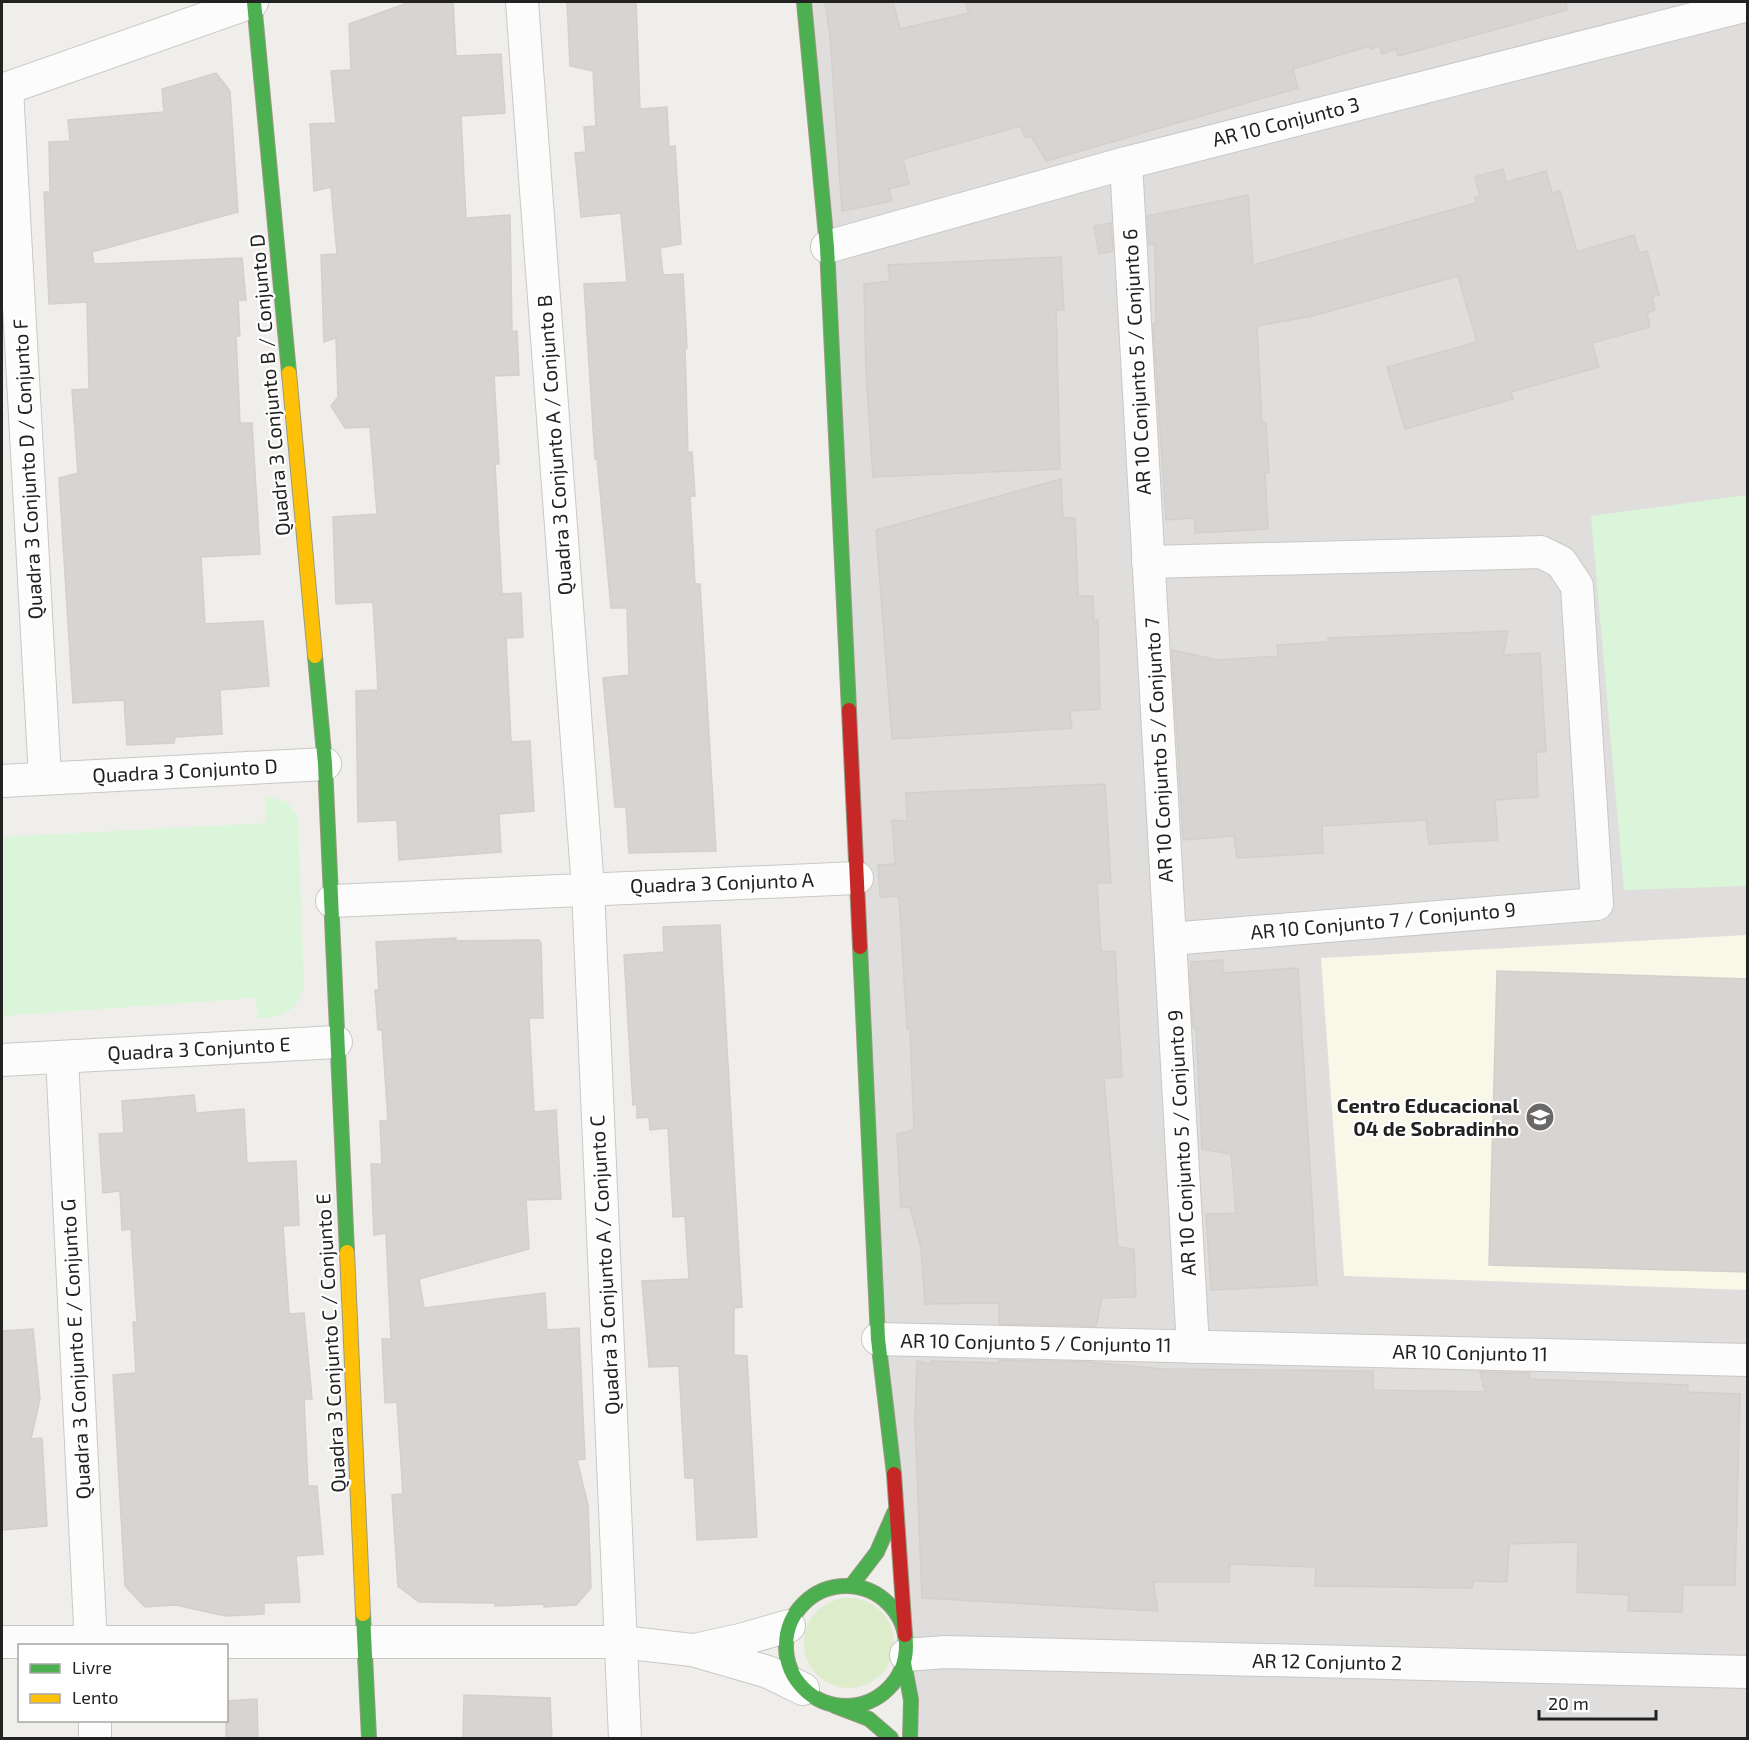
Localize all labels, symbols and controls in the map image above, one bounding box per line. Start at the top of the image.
street label: AR 10 Conjunto 3 [1210,91,1362,151]
street label: AR 10 Conjunto 5 / Conjunto 6 [1117,228,1155,496]
street label: Quadra 3 Conjunto B / Conjunto D [244,233,294,537]
street label: Quadra 3 Conjunto A / Conjunto B [532,294,576,596]
street label: Quadra 3 Conjunto D / Conjunto F [7,318,47,620]
street label: AR 10 Conjunto 5 / Conjunto 7 [1139,617,1177,883]
street label: Quadra 3 Conjunto D [92,753,278,787]
street label: Quadra 3 Conjunto A [630,867,815,897]
street label: AR 10 Conjunto 7 / Conjunto 9 [1249,896,1517,944]
street label: AR 10 Conjunto 5 / Conjunto 9 [1162,1009,1200,1277]
street label: Quadra 3 Conjunto E [107,1031,291,1065]
place label: Centro Educacional 04 de Sobradinho [1337,1093,1519,1140]
school or university icon: Centro Educacional 04 de Sobradinho [1524,1101,1556,1133]
street label: Quadra 3 Conjunto A / Conjunto C [584,1115,624,1416]
street label: Quadra 3 Conjunto C / Conjunto E [310,1193,350,1493]
street label: Quadra 3 Conjunto E / Conjunto G [55,1198,95,1500]
street label: AR 10 Conjunto 5 / Conjunto 11 [900,1328,1172,1356]
street label: AR 10 Conjunto 11 [1392,1339,1548,1365]
legend [18,1644,228,1722]
street label: AR 12 Conjunto 2 [1252,1648,1402,1674]
text: Livre [72,1656,112,1678]
scale bar [1539,1683,1656,1721]
text: Lento [72,1686,118,1708]
text: 20 m [1548,1692,1589,1714]

